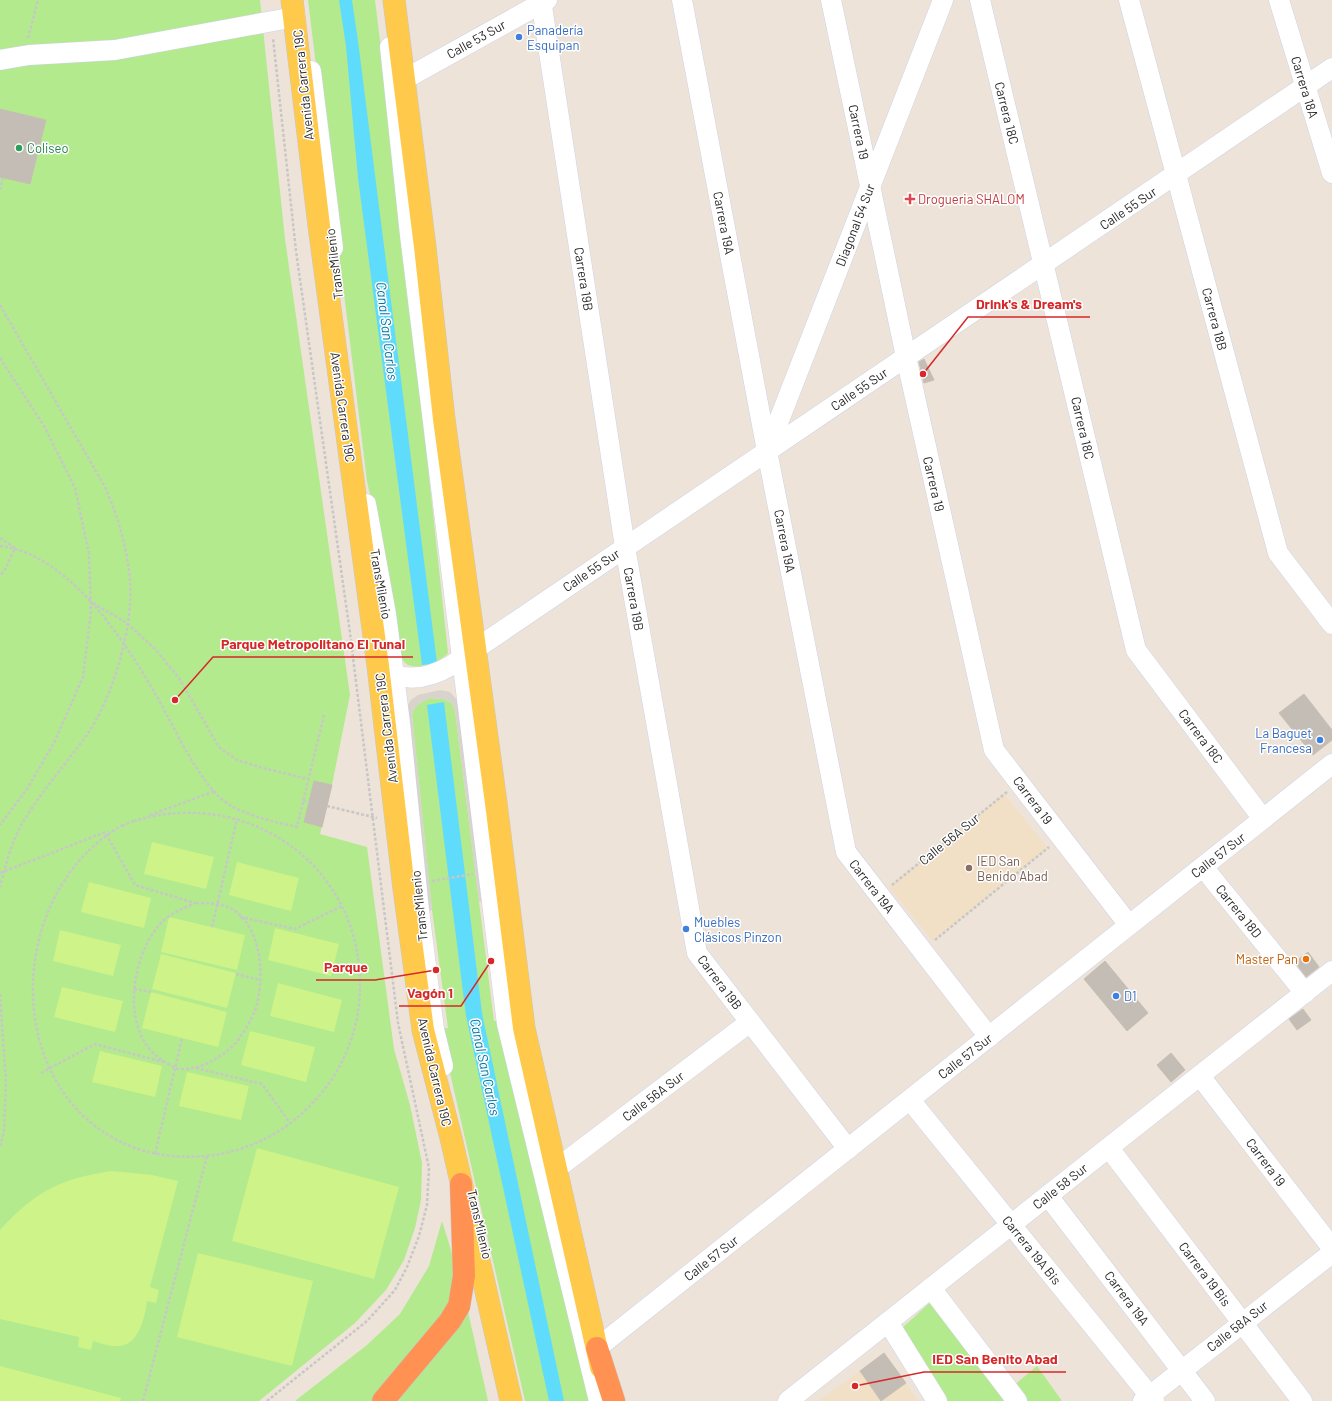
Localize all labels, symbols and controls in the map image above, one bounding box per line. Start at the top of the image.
street label: Calle 53 Sur [444,16,509,62]
place label: Panadería Esquipan [527,22,583,53]
street label: Avenida Carrera 19C [289,29,317,141]
marker: Panadería Esquipan [514,32,524,42]
street label: Carrera 18A [1288,54,1322,120]
street label: Carrera 18C [992,80,1023,146]
street label: Carrera 19 [845,103,873,161]
place label: Coliseo [27,140,69,156]
marker: Coliseo [14,143,24,153]
street label: Diagonal 54 Sur [832,181,878,268]
street label: Calle 55 Sur [1096,183,1160,233]
street label: Carrera 19A [710,190,738,256]
place label: Drogueria SHALOM [918,191,1025,207]
marker: Drogueria SHALOM [905,194,915,204]
street label: TransMilenio [322,228,346,300]
street label: Carrera 19B [571,246,597,312]
water label: Canal San Carlos [373,281,402,382]
street label: Carrera 18B [1199,286,1231,352]
callout: Drink's & Dream's [968,291,1090,317]
text: Drink's & Dream's [976,295,1082,312]
street label: Avenida Carrera 19C [327,351,359,463]
street label: Calle 55 Sur [827,364,891,414]
street label: Carrera 18C [1068,395,1098,461]
street label: Carrera 19 [920,455,948,513]
street label: Carrera 19A [771,508,799,574]
street label: Calle 55 Sur [559,545,623,595]
street label: TransMilenio [367,548,395,620]
street label: Carrera 19B [621,566,647,632]
callout: Parque Metropolitano El Tunal [213,631,413,657]
text: Parque Metropolitano El Tunal [221,635,405,652]
street label: Avenida Carrera 19C [371,672,401,784]
street label: Carrera 18C [1175,706,1227,766]
place label: La Baguet Francesa [1255,725,1312,756]
marker: La Baguet Francesa [1315,735,1325,745]
street label: Carrera 19 [1010,773,1056,827]
street label: Calle 56A Sur [916,810,983,868]
street label: Calle 57 Sur [1188,829,1249,881]
place label: IED San Benido Abad [977,853,1048,884]
street label: Carrera 19A [846,856,898,916]
marker: IED San Benido Abad [964,863,974,873]
street label: TransMilenio [407,870,431,942]
street label: Carrera 18D [1213,881,1265,941]
place label: Muebles Clásicos Pinzon [694,914,782,945]
marker: Muebles Clásicos Pinzon [681,924,691,934]
place label: Master Pan [1236,951,1298,967]
street label: Carrera 19B [694,952,746,1012]
callout: Parque [316,954,375,980]
marker: Master Pan [1301,954,1311,964]
text: Parque [324,958,368,975]
callout: Vagón 1 [399,980,461,1006]
text: Vagón 1 [407,984,453,1001]
place label: D1 [1124,988,1137,1004]
marker: D1 [1111,991,1121,1001]
street label: Avenida Carrera 19C [415,1016,455,1128]
water label: Canal San Carlos [467,1017,504,1118]
street label: Calle 57 Sur [935,1030,996,1082]
street label: Calle 56A Sur [619,1067,687,1124]
street label: Carrera 19 [1243,1135,1289,1189]
street label: Calle 58 Sur [1029,1159,1091,1212]
street label: TransMilenio [464,1187,496,1261]
street label: Carrera 19A Bis [999,1212,1065,1288]
street label: Calle 57 Sur [681,1232,742,1284]
street label: Carrera 19 Bis [1176,1239,1234,1309]
street label: Carrera 19A [1101,1268,1153,1328]
street label: Calle 58A Sur [1203,1297,1271,1355]
callout: IED San Benito Abad [924,1346,1066,1372]
text: IED San Benito Abad [932,1350,1058,1367]

